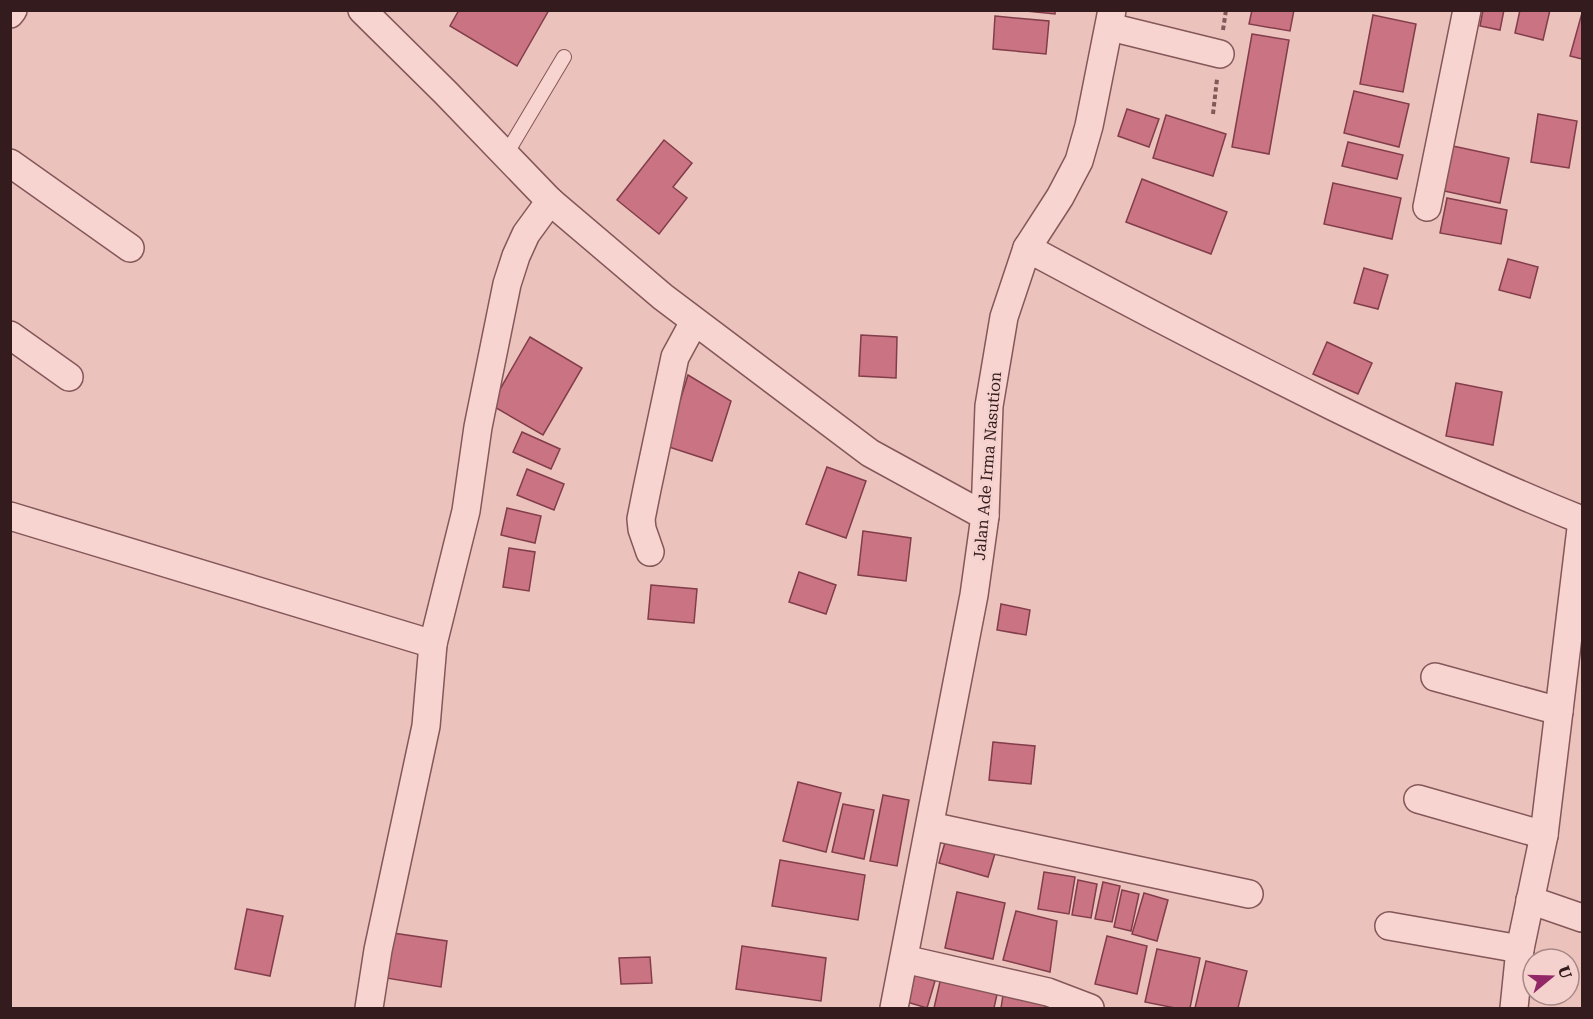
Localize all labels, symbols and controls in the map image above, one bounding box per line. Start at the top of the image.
street label: Jalan Ade Irma Nasution [970,371,1005,561]
north arrow [1521,947,1581,1007]
text: U [1554,963,1576,981]

